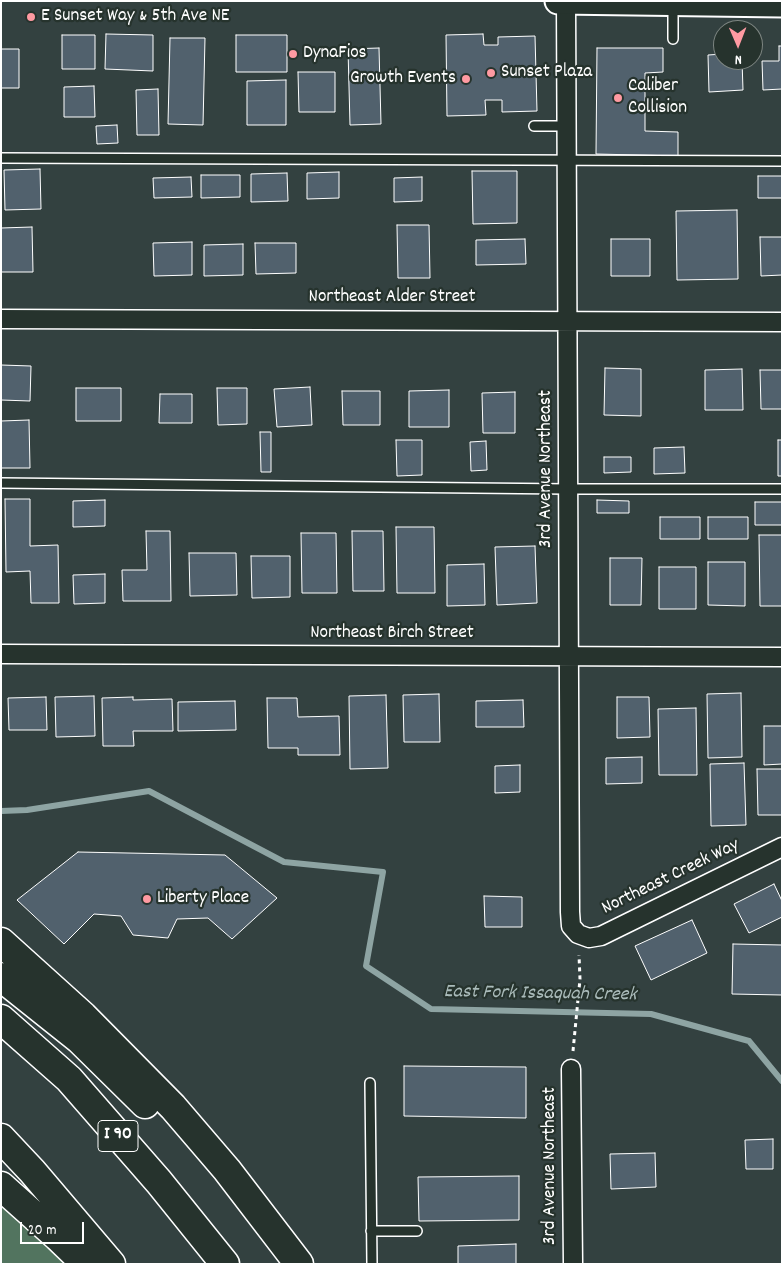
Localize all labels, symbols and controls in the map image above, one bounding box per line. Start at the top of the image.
place label: E Sunset Way & 5th Ave NE [41,6,229,28]
marker: E Sunset Way & 5th Ave NE [25,11,37,23]
north arrow [713,20,763,70]
place label: DynaFios [303,43,367,65]
marker: DynaFios [287,48,299,60]
text: N [735,49,742,69]
place label: Sunset Plaza [501,62,592,84]
marker: Sunset Plaza [485,67,497,79]
place label: Growth Events [350,68,456,90]
marker: Growth Events [460,73,472,85]
place label: Caliber Collision [628,76,687,120]
marker: Caliber Collision [612,92,624,104]
street label: Northeast Alder Street [309,287,475,309]
street label: 3rd Avenue Northeast [536,390,558,548]
street label: Northeast Birch Street [310,623,474,645]
street label: Northeast Creek Way [599,835,743,921]
place label: Liberty Place [157,888,249,910]
marker: Liberty Place [141,893,153,905]
water label: East Fork Issaquah Creek [443,981,637,1009]
street label: 3rd Avenue Northeast [540,1087,562,1245]
road number: I 90 [98,1120,138,1152]
scale bar [22,1212,86,1244]
text: 20 m [28,1220,56,1242]

